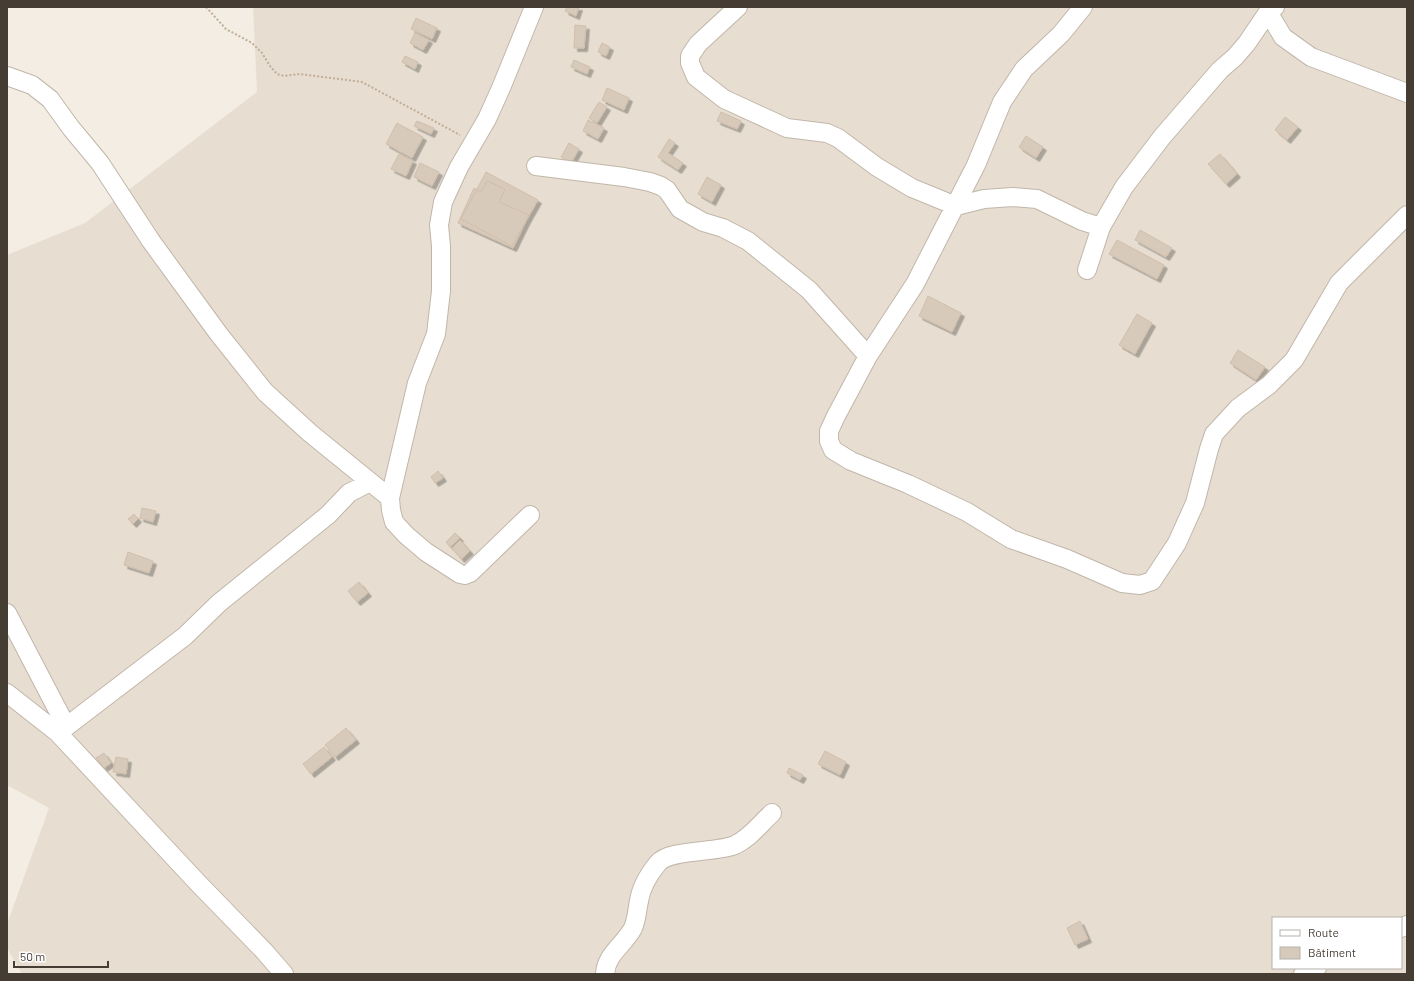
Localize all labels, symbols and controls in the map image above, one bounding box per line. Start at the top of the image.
legend [1272,917,1402,969]
text: Route [1308,925,1339,939]
scale bar [14,943,108,969]
text: Bâtiment [1308,945,1356,959]
text: 50 m [20,949,45,963]

